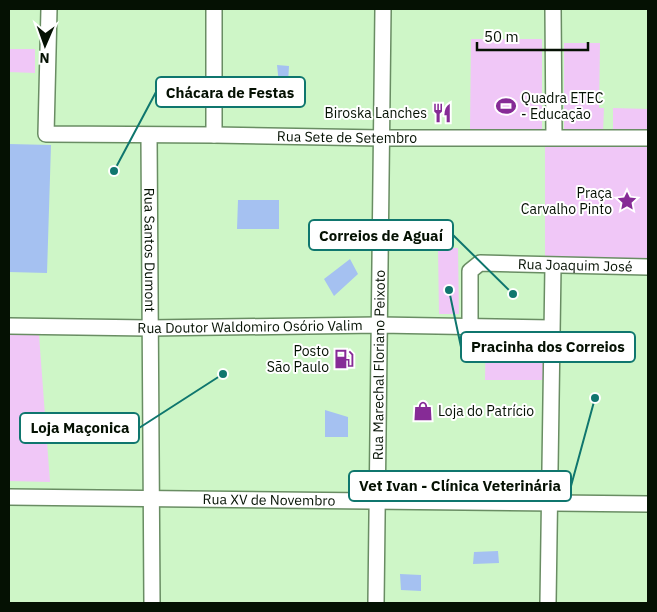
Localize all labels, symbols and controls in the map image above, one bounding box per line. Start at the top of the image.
north arrow [20,20,70,70]
scale bar [477,20,588,52]
text: 50 m [484,27,519,46]
text: N [39,49,50,67]
callout: Chácara de Festas [156,77,305,107]
text: Chácara de Festas [166,83,295,102]
place label: Quadra ETEC - Educação [521,89,604,123]
sports icon: Quadra ETEC - Educação [495,95,517,117]
restaurant icon: Biroska Lanches [431,102,453,124]
place label: Biroska Lanches [325,104,427,122]
street label: Rua Sete de Setembro [277,127,417,147]
place label: Praça Carvalho Pinto [521,184,613,218]
street label: Rua Santos Dumont [140,188,159,312]
place icon: Praça Carvalho Pinto [616,190,638,212]
callout: Correios de Aguaí [309,220,453,250]
text: Correios de Aguaí [319,226,444,245]
street label: Rua Joaquim José [518,255,633,276]
street label: Rua Marechal Floriano Peixoto [369,269,389,460]
street label: Rua Doutor Waldomiro Osório Valim [137,316,363,337]
callout: Pracinha dos Correios [461,332,635,362]
text: Pracinha dos Correios [471,337,625,356]
place label: Posto São Paulo [267,342,329,376]
fuel station icon: Posto São Paulo [333,348,355,370]
shop icon: Loja do Patrício [412,400,434,422]
place label: Loja do Patrício [438,402,534,420]
callout: Loja Maçonica [20,413,139,443]
text: Loja Maçonica [30,418,130,437]
callout: Vet Ivan - Clínica Veterinária [349,471,571,501]
text: Vet Ivan - Clínica Veterinária [359,476,561,495]
street label: Rua XV de Novembro [203,490,336,510]

